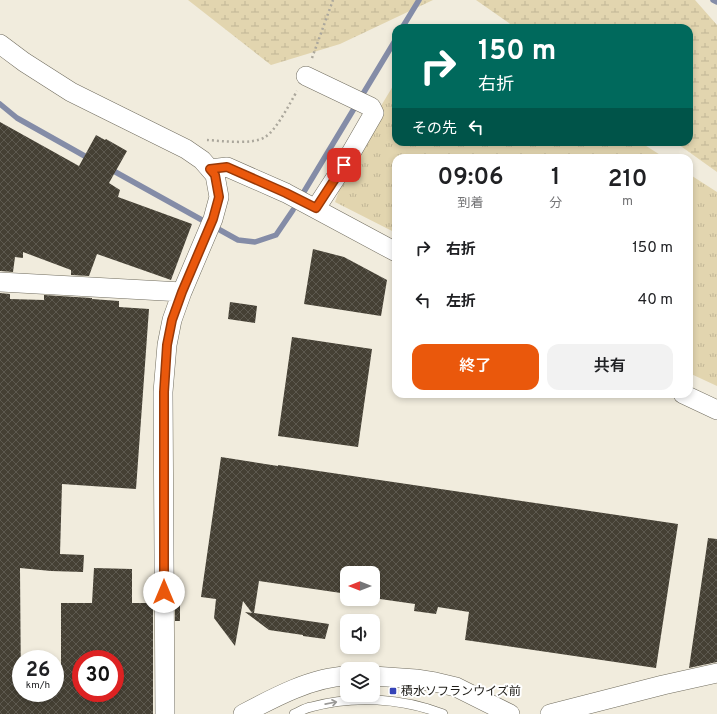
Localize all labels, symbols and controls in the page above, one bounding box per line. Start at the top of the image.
text: 150 m [478,34,556,70]
icon: right [412,40,464,92]
text: 右折 [478,74,514,97]
icon: left [465,116,487,138]
text: その先 [412,120,457,139]
pin [327,148,361,182]
icon: arrive [333,154,355,176]
text: 09:06 [438,163,504,193]
text: 1 [551,163,560,193]
text: 210 [608,165,647,195]
text: m [622,194,633,210]
text: 到着 [458,196,484,212]
text: 分 [549,196,562,212]
icon: right [412,237,434,259]
text: 150 m [632,239,673,258]
text: 右折 [446,241,476,260]
icon: left [412,289,434,311]
text: 40 m [638,291,673,310]
text: 左折 [446,293,476,312]
button: 終了 [412,344,539,390]
button: 共有 [547,344,673,390]
north arrow [340,566,380,606]
map controls [340,566,380,702]
position arrow [143,571,185,613]
button: sound [340,614,380,654]
speed limit sign: 30 [72,650,124,702]
text: 26 [26,658,50,684]
button: layers [340,662,380,702]
text: km/h [26,679,50,692]
place label: 積水ソフランウイズ前 [401,684,521,700]
marker: 積水ソフランウイズ前 [388,686,398,696]
one-way arrow [324,698,337,706]

